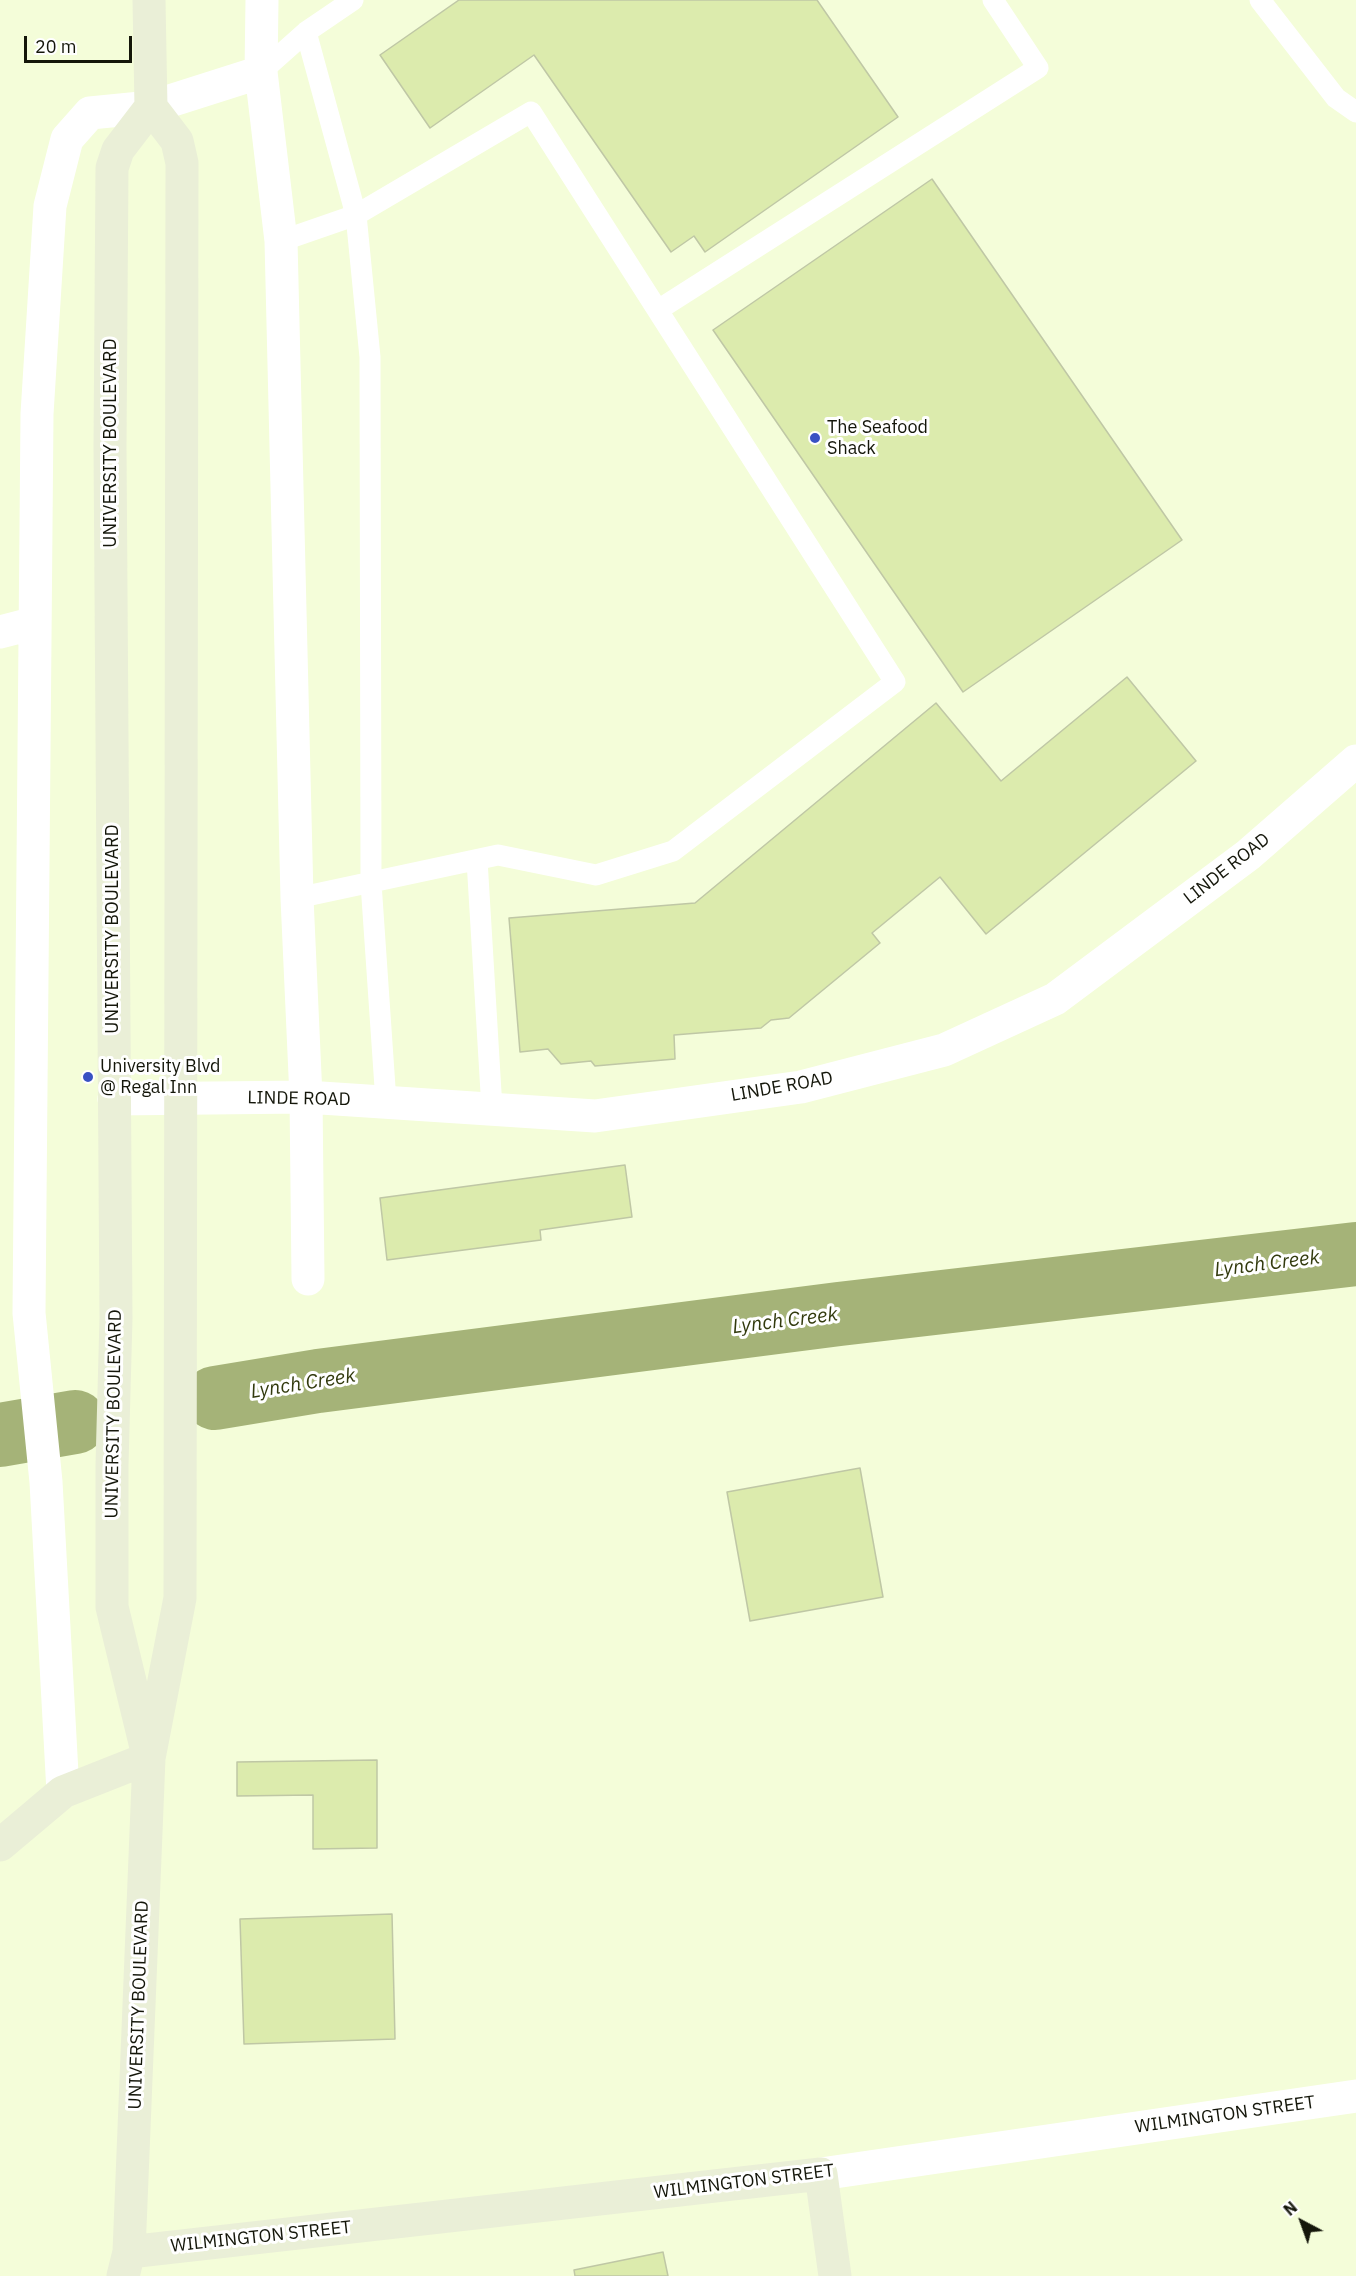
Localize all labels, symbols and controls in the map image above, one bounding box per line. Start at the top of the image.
scale bar [27,24,135,62]
text: 20 m [35,35,77,58]
street label: UNIVERSITY BOULEVARD [100,338,122,548]
place label: The Seafood Shack [827,417,928,460]
marker: The Seafood Shack [808,431,822,445]
street label: UNIVERSITY BOULEVARD [102,824,124,1034]
street label: LINDE ROAD [1180,829,1274,909]
place label: University Blvd @ Regal Inn [100,1056,221,1098]
street label: LINDE ROAD [729,1067,835,1107]
marker: University Blvd @ Regal Inn [81,1070,95,1084]
street label: LINDE ROAD [247,1087,351,1111]
water label: Lynch Creek [1213,1246,1321,1282]
water label: Lynch Creek [731,1303,839,1339]
street label: UNIVERSITY BOULEVARD [101,1309,127,1519]
water label: Lynch Creek [249,1364,357,1404]
street label: UNIVERSITY BOULEVARD [125,1900,153,2110]
street label: WILMINGTON STREET [1134,2092,1316,2138]
street label: WILMINGTON STREET [653,2160,835,2204]
north arrow [1272,2192,1332,2252]
text: N [1279,2197,1301,2220]
street label: WILMINGTON STREET [170,2217,352,2257]

